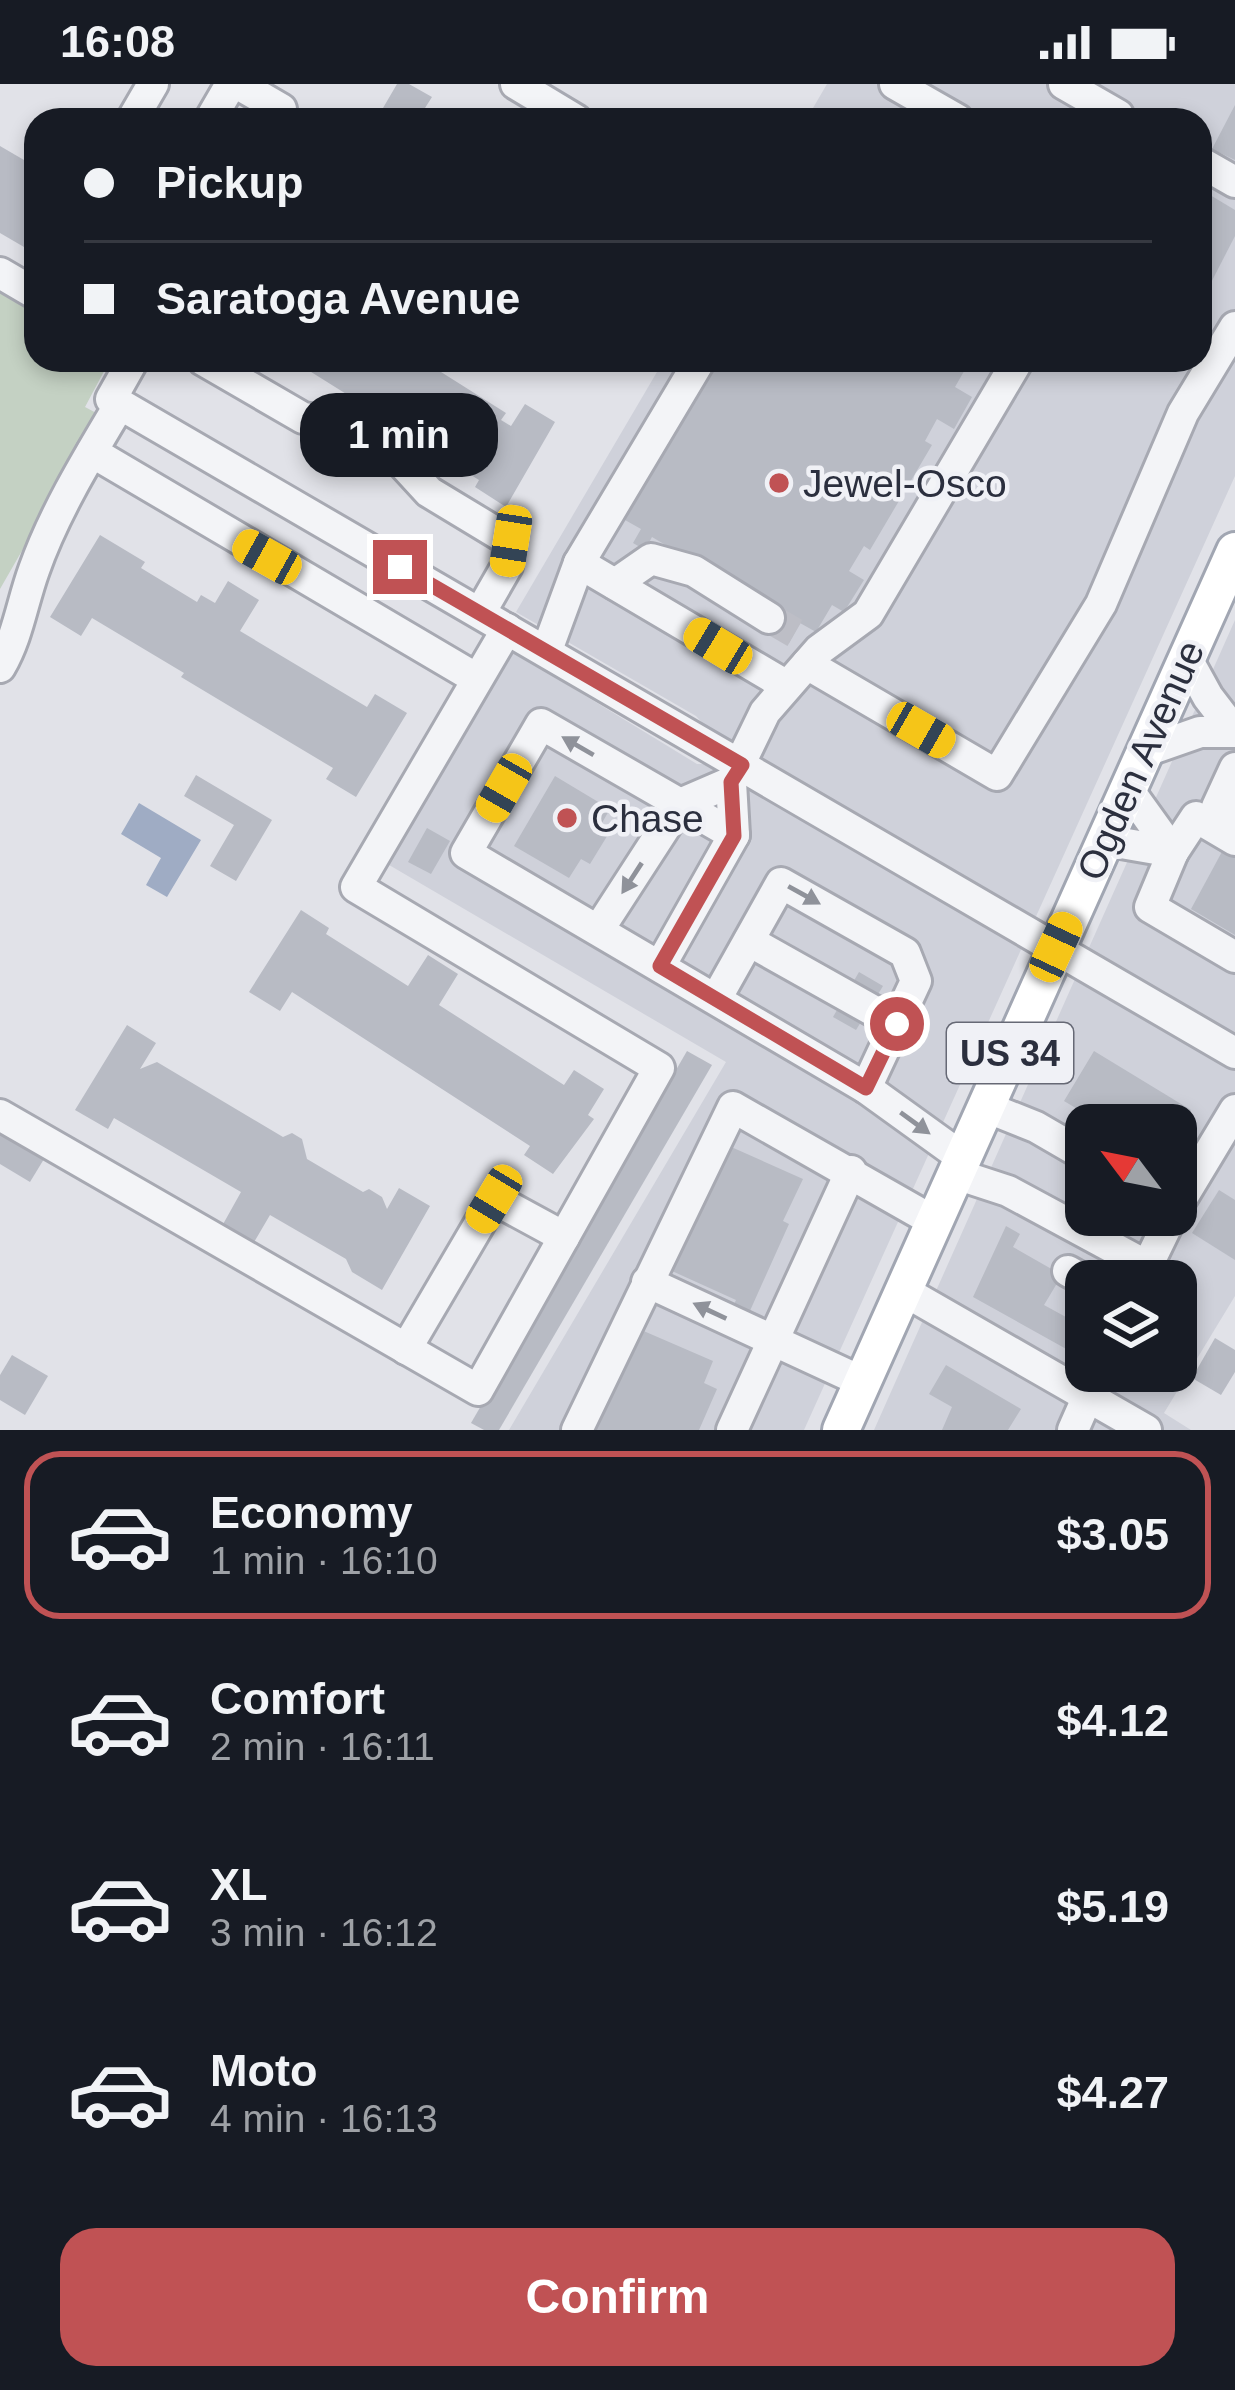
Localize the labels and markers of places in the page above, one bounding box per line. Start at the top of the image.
place label: Jewel-Osco [803,462,1007,505]
marker: Jewel-Osco [766,470,792,496]
place label: Chase [591,797,704,840]
marker: Chase [554,805,580,831]

